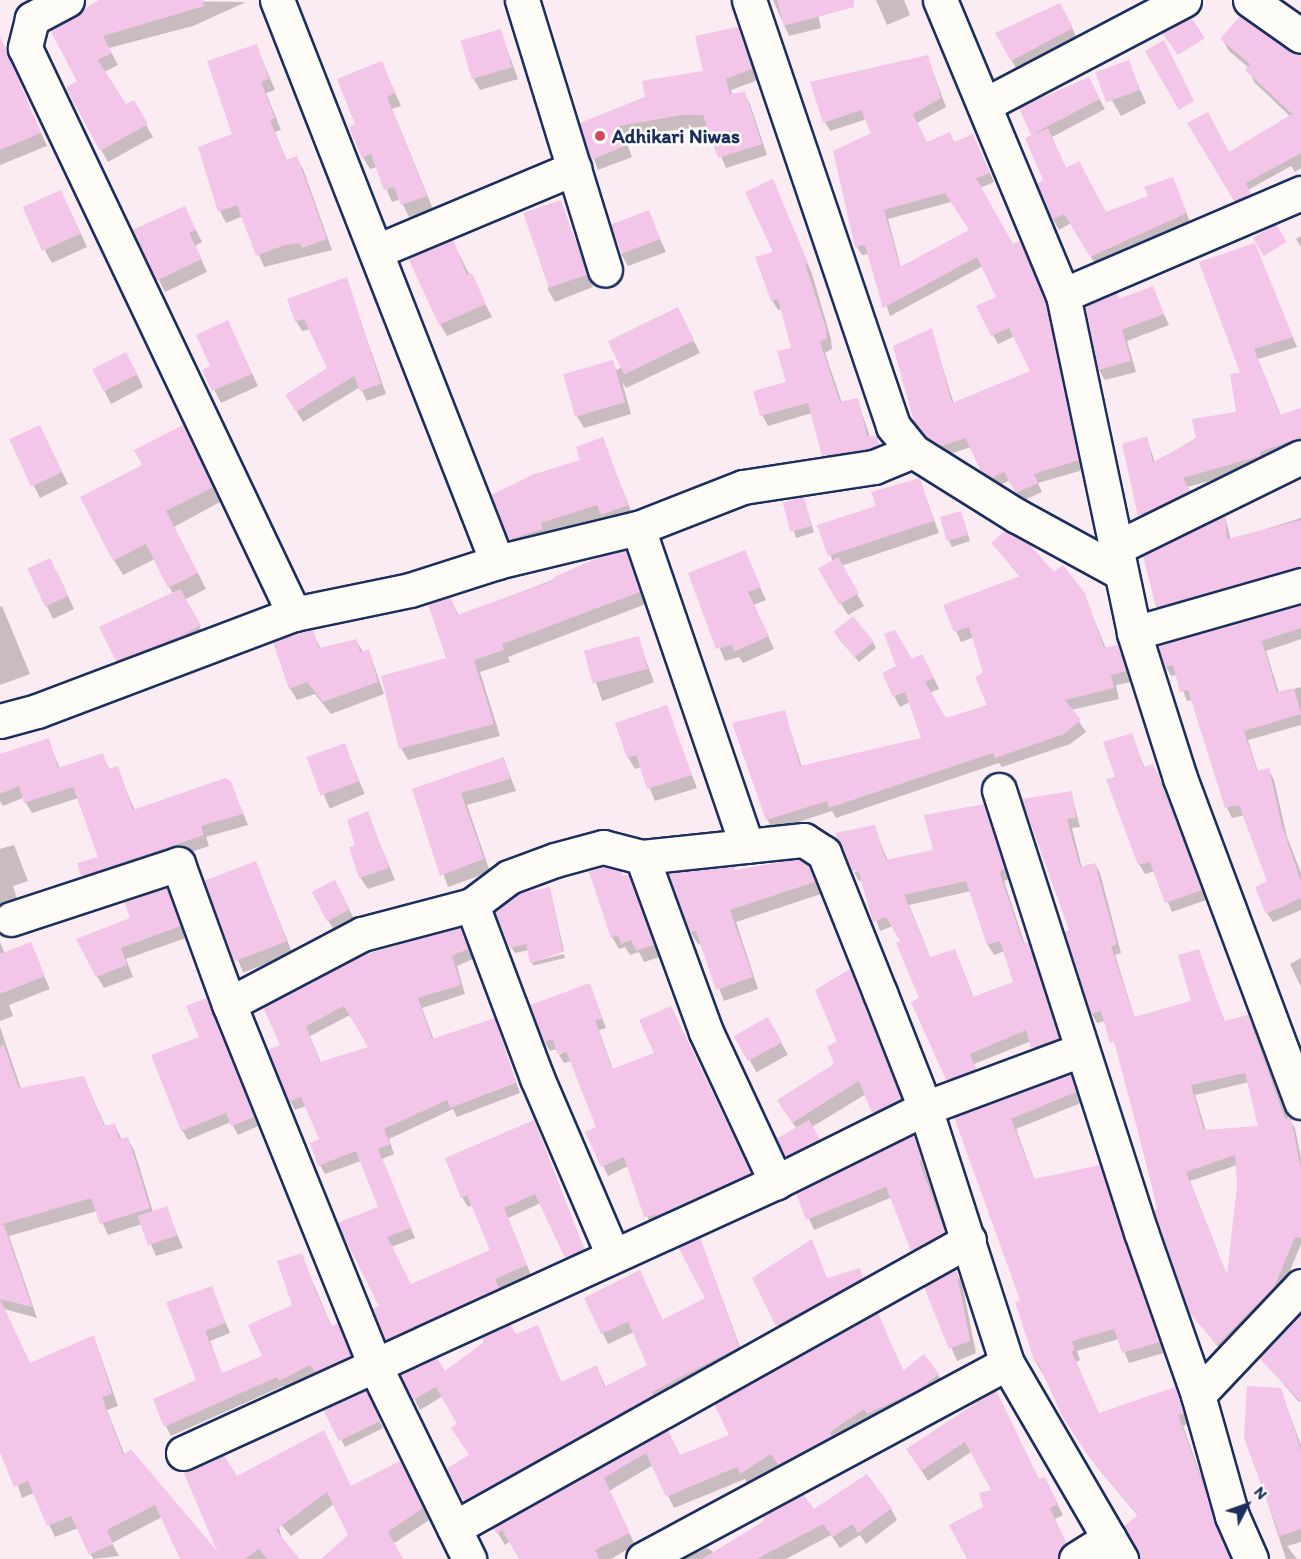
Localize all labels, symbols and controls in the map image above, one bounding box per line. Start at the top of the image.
place label: Adhikari Niwas [612,124,740,148]
marker: Adhikari Niwas [593,129,607,143]
north arrow [1217,1475,1277,1535]
text: N [1250,1483,1272,1503]

